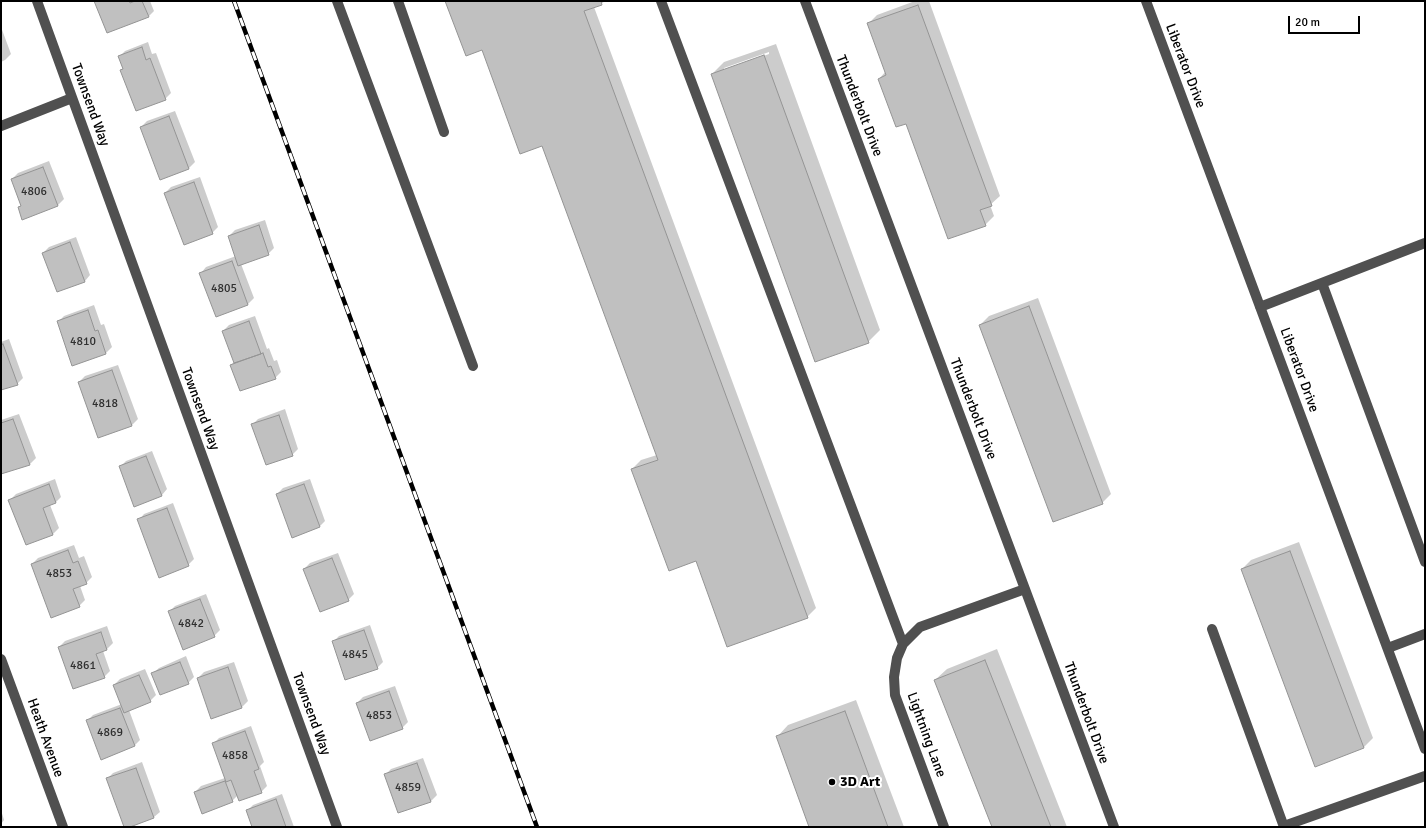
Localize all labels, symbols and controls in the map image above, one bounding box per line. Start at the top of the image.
scale bar [1290,8,1362,34]
text: 20 m [1295,15,1320,30]
street label: Liberator Drive [1161,22,1209,110]
street label: Thunderbolt Drive [832,53,886,159]
street label: Townsend Way [67,61,113,149]
house number: 4806 [21,185,47,199]
house number: 4805 [211,282,237,296]
street label: Liberator Drive [1276,325,1322,415]
house number: 4810 [70,335,96,349]
street label: Thunderbolt Drive [946,356,1000,462]
street label: Townsend Way [177,365,223,453]
house number: 4818 [92,397,118,411]
house number: 4853 [46,567,72,581]
house number: 4842 [178,617,204,631]
house number: 4845 [342,648,368,662]
house number: 4861 [70,659,96,673]
street label: Thunderbolt Drive [1060,660,1112,766]
street label: Townsend Way [288,670,334,758]
street label: Lightning Lane [903,690,949,780]
street label: Heath Avenue [23,696,67,780]
house number: 4853 [366,709,392,723]
house number: 4869 [97,726,123,740]
house number: 4858 [222,749,248,763]
place label: 3D Art [840,774,880,790]
marker: 3D Art [827,777,837,787]
house number: 4859 [395,781,421,795]

